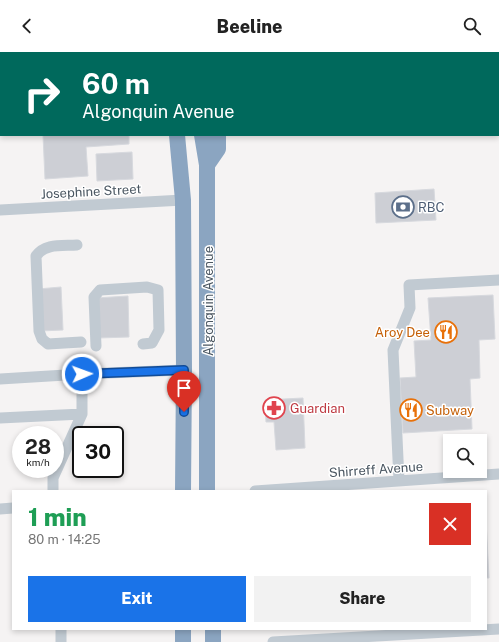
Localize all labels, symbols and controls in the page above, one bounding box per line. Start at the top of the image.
icon: back [16,15,38,37]
icon: search [461,15,483,37]
text: Beeline [217,16,282,37]
text: 60 m [82,67,150,100]
icon: right [16,68,68,120]
text: Algonquin Avenue [82,101,234,122]
street label: Josephine Street [40,181,142,202]
bank icon: RBC [390,194,416,220]
place label: RBC [418,200,444,215]
street label: Algonquin Avenue [201,246,216,356]
restaurant icon: Aroy Dee [433,319,459,345]
place label: Aroy Dee [375,325,430,340]
position arrow [61,353,103,395]
pin [167,371,201,412]
icon: arrive [173,377,195,399]
pharmacy icon: Guardian [261,395,287,421]
restaurant icon: Subway [398,397,424,423]
place label: Guardian [290,401,345,416]
place label: Subway [426,403,474,418]
speed limit sign: 30 [72,426,124,478]
map controls [443,434,487,478]
button: search [443,434,487,478]
text: 28 [25,435,51,459]
text: km/h [26,456,50,468]
street label: Shirreff Avenue [328,459,424,480]
text: 1 min [28,503,87,531]
button: close [429,503,471,545]
text: 80 m · 14:25 [28,532,101,547]
button: Exit [28,576,246,622]
button: Share [254,576,471,622]

